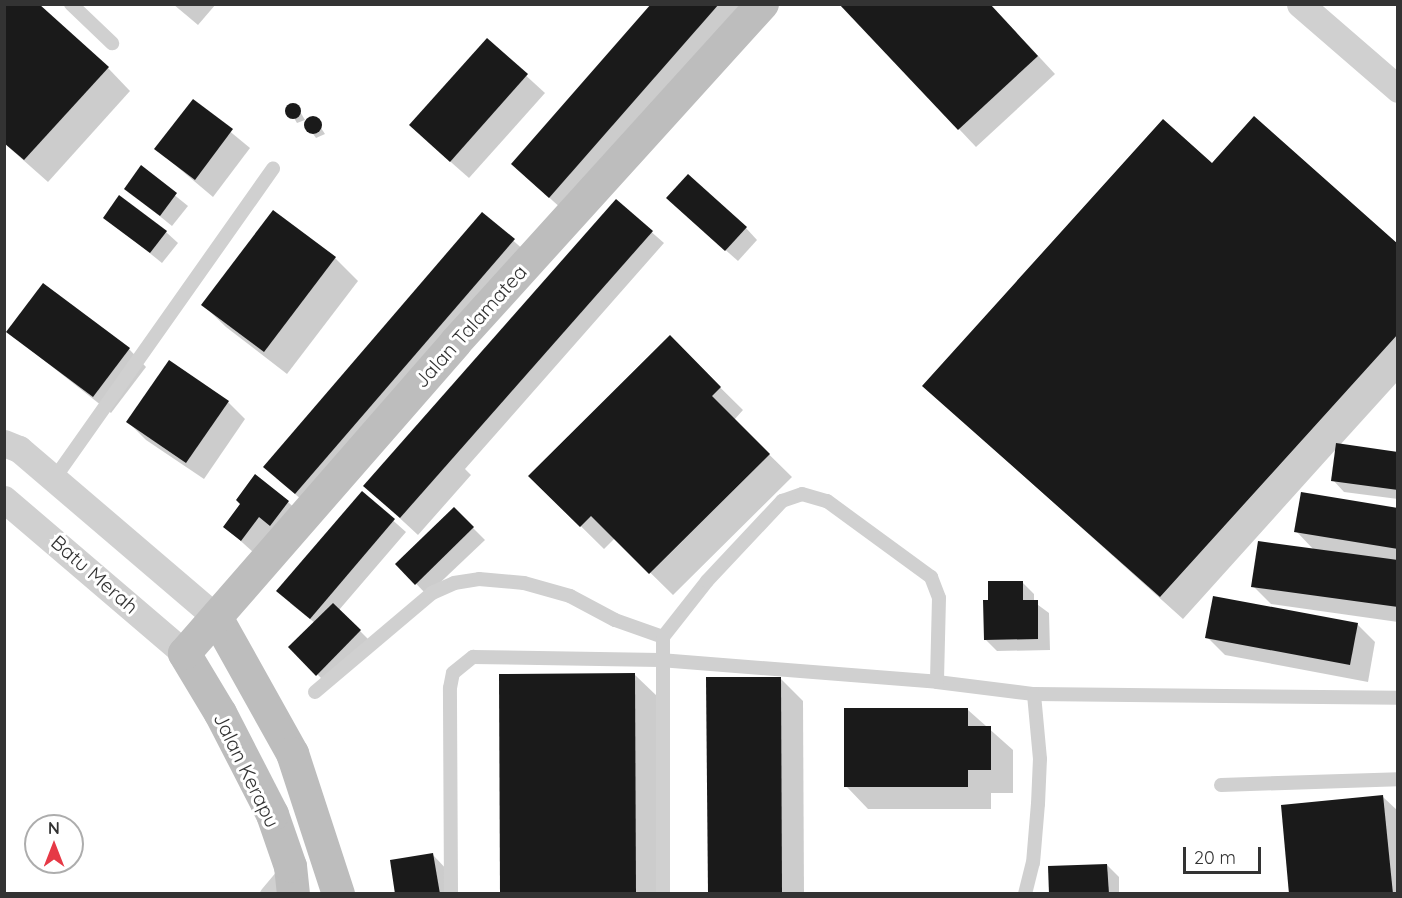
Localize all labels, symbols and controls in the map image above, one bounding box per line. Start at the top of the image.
street label: Jalan Talamatea [409,260,531,392]
street label: Batu Merah [47,530,143,618]
street label: Jalan Kerapu [209,709,285,831]
north arrow [24,814,84,874]
text: N [48,818,60,838]
scale bar [1186,835,1264,873]
text: 20 m [1194,846,1236,869]

